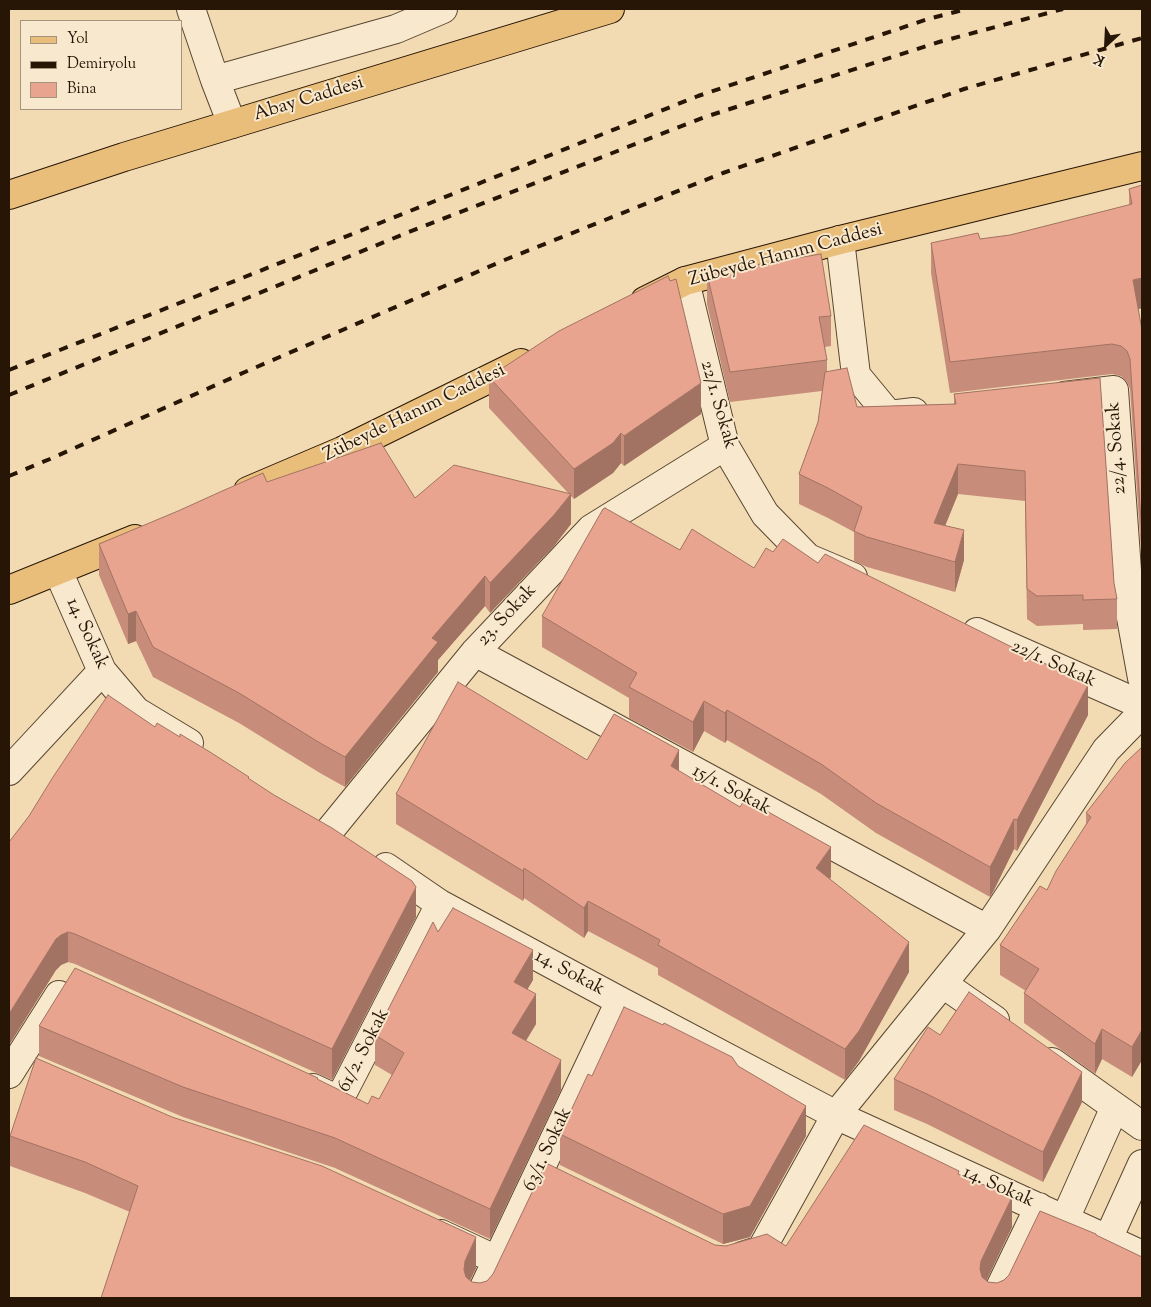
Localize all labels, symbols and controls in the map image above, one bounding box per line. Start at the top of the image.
legend [20,20,182,110]
north arrow [1081,20,1131,70]
text: Yol [67,29,89,50]
text: K [1091,47,1108,70]
text: Demiryolu [67,54,136,75]
street label: Abay Caddesi [251,72,367,128]
text: Bina [67,79,97,100]
street label: Zübeyde Hanım Caddesi [687,219,885,293]
street label: 22/1. Sokak [694,358,740,452]
street label: Zübeyde Hanım Caddesi [320,360,510,468]
street label: 22/4. Sokak [1103,401,1133,495]
street label: 23. Sokak [474,580,542,652]
street label: 14. Sokak [60,595,112,673]
street label: 22/1. Sokak [1007,636,1099,694]
street label: 15/1. Sokak [688,761,774,821]
street label: 14. Sokak [530,946,608,1002]
street label: 61/2. Sokak [334,1005,396,1097]
street label: 63/1. Sokak [520,1104,578,1196]
street label: 14. Sokak [959,1162,1037,1214]

